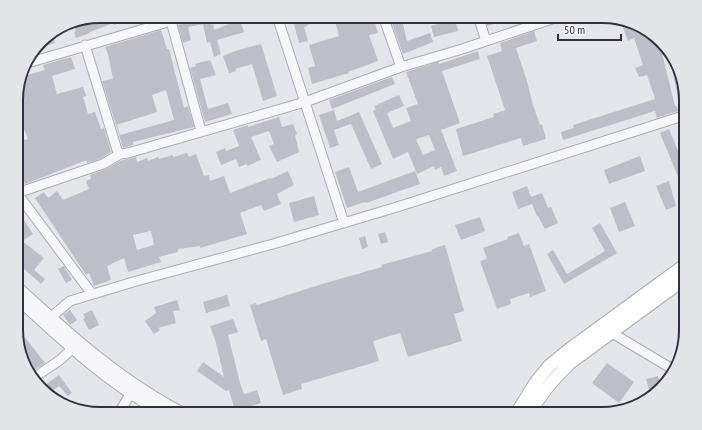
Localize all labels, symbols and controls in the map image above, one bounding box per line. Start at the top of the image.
scale bar [558,16,621,42]
text: 50 m [564,22,585,37]

